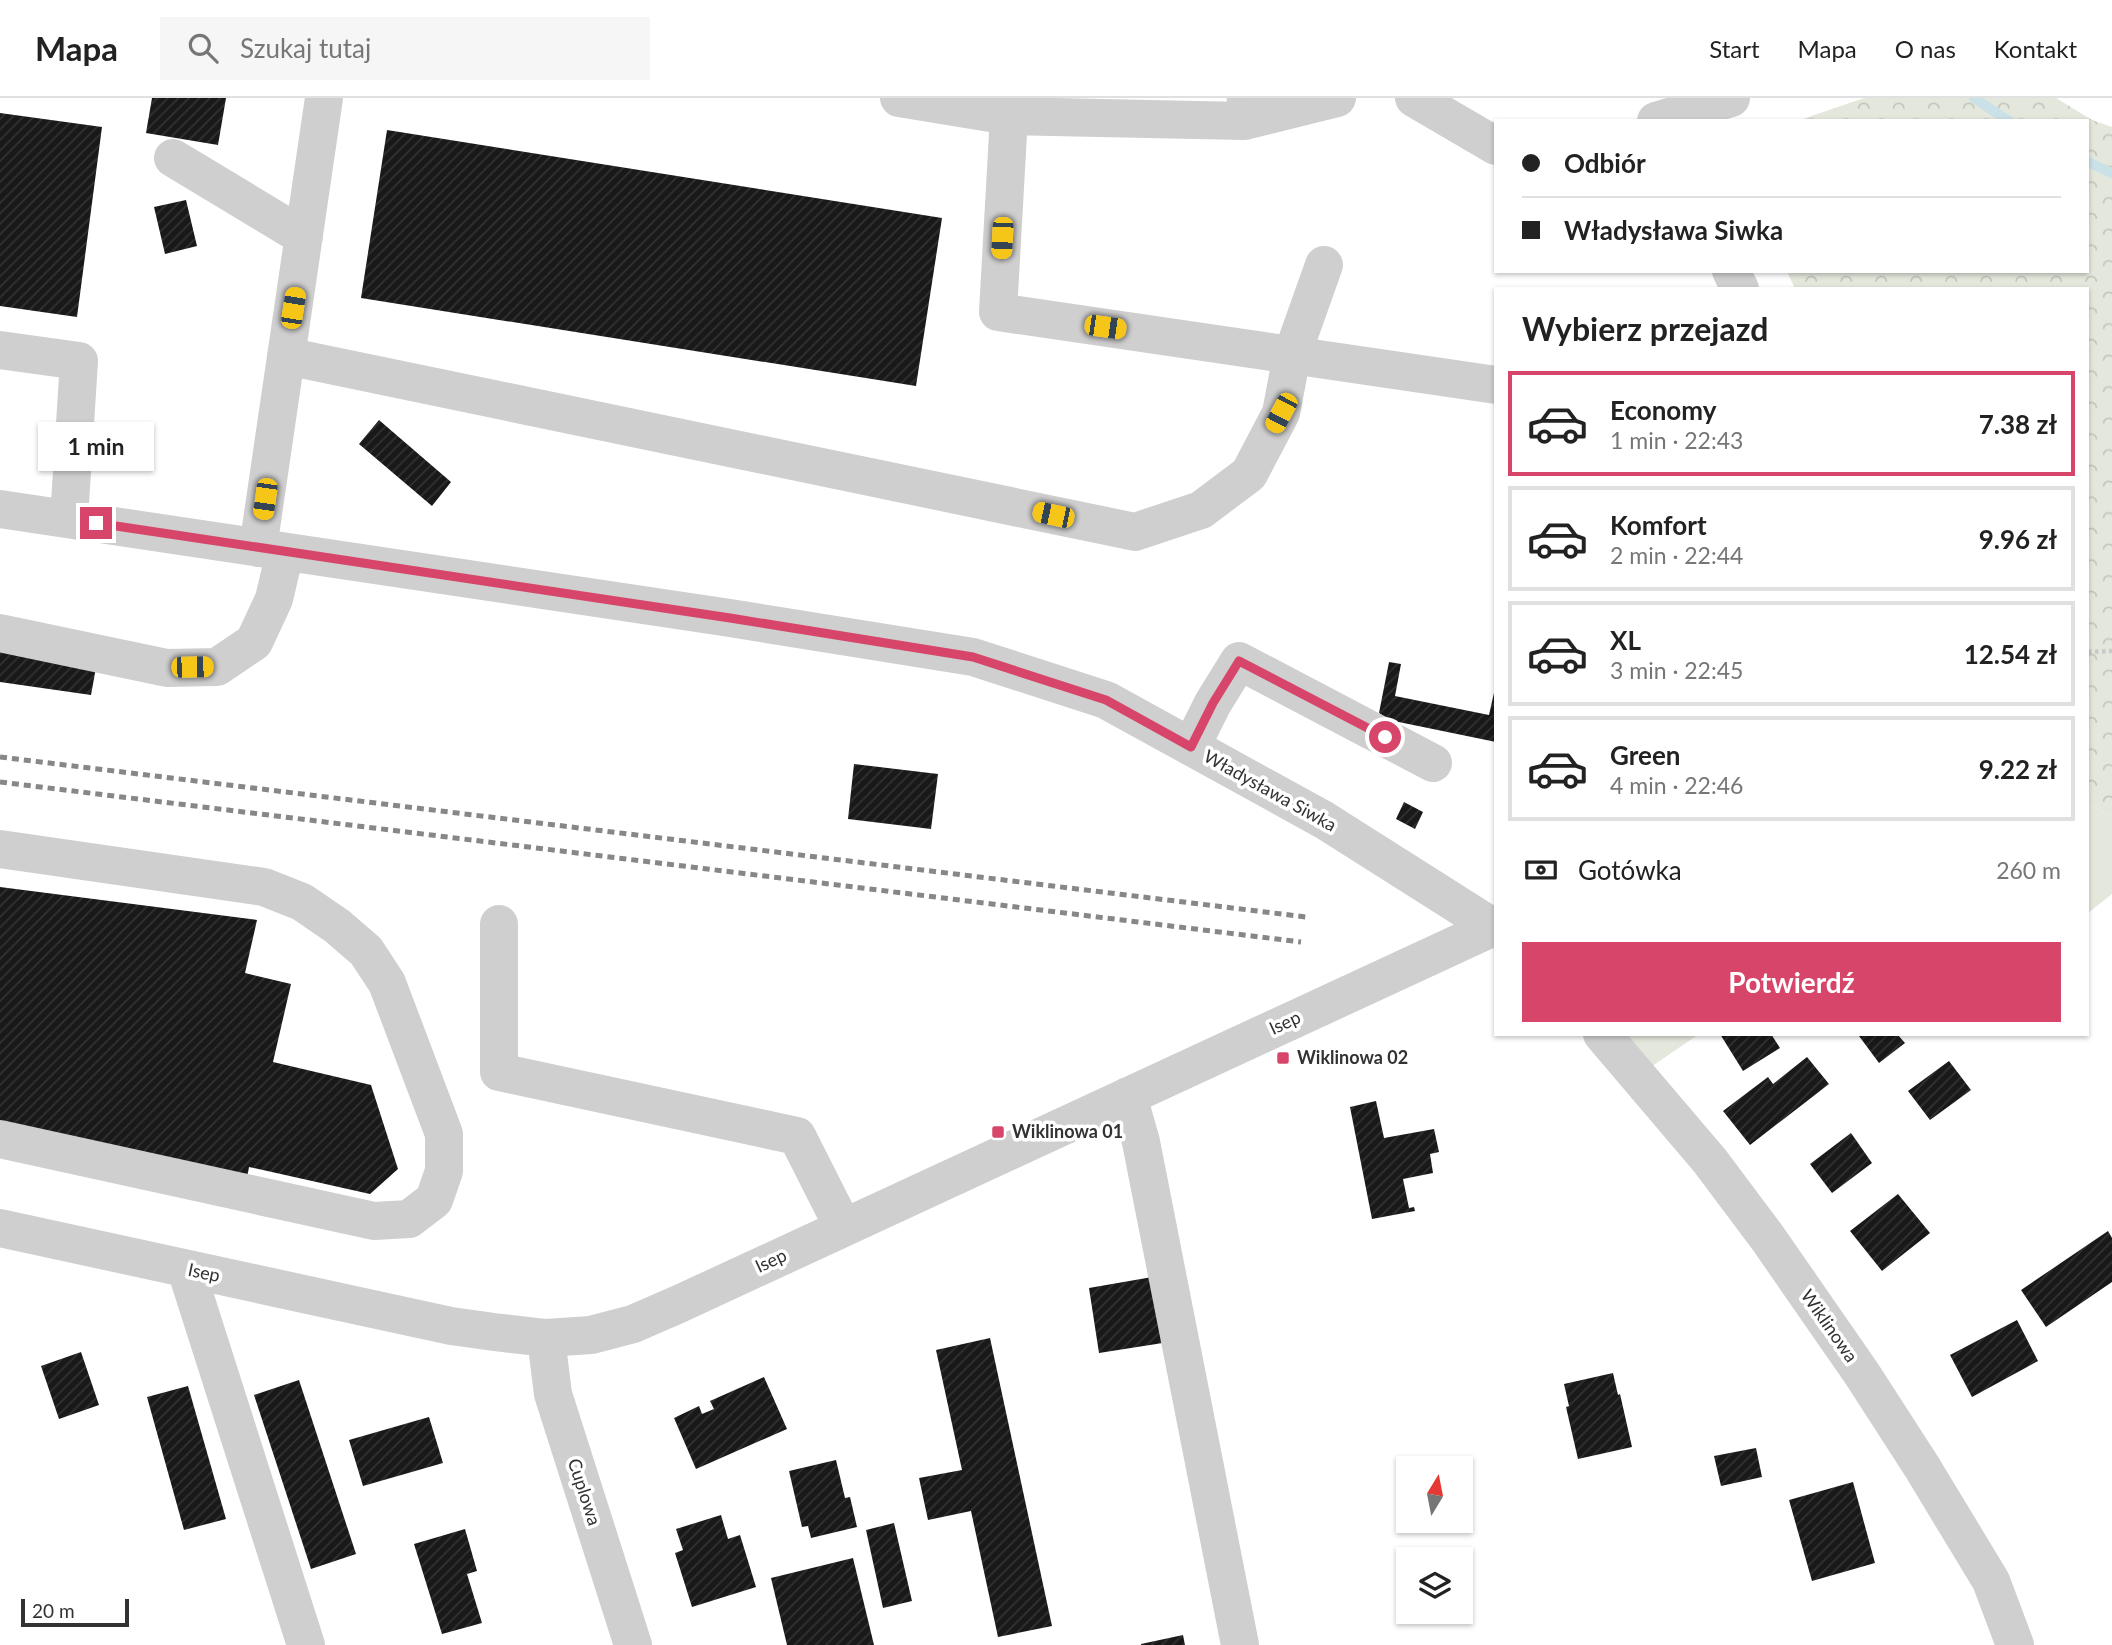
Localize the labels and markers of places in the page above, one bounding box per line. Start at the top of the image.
place label: Wiklinowa 02 [1297,1046,1408,1068]
marker: Wiklinowa 02 [1275,1050,1291,1066]
place label: Wiklinowa 01 [1012,1120,1123,1142]
marker: Wiklinowa 01 [990,1124,1006,1140]

